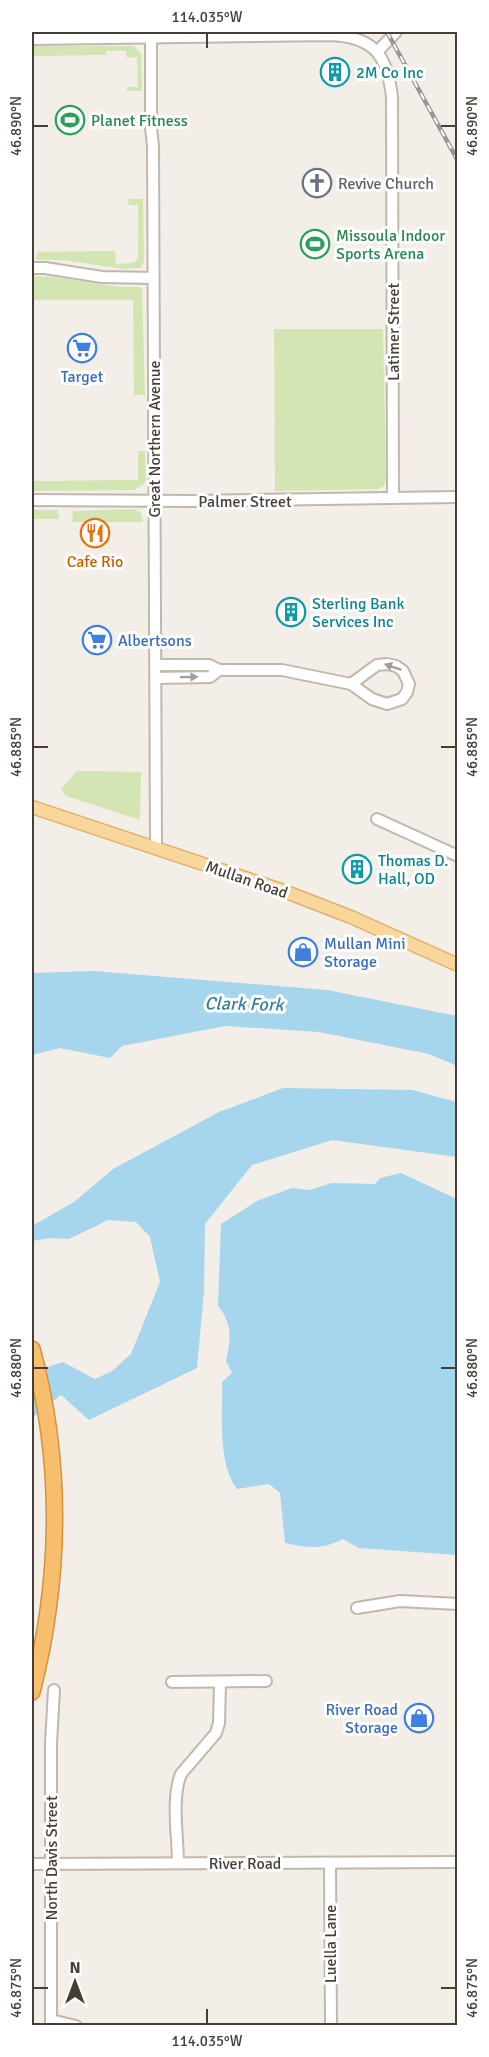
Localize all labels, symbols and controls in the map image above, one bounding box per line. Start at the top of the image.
text: 114.035°W [172,8,243,26]
building icon: 2M Co Inc [319,56,351,88]
place label: 2M Co Inc [356,63,423,83]
text: 46.890°N [7,96,25,156]
text: 46.890°N [463,96,481,156]
sports icon: Planet Fitness [54,104,86,136]
place label: Planet Fitness [91,111,188,131]
church icon: Revive Church [301,167,333,199]
place label: Revive Church [338,174,434,194]
place label: Missoula Indoor Sports Arena [336,226,445,264]
sports icon: Missoula Indoor Sports Arena [299,228,331,260]
street label: Latimer Street [384,283,404,381]
supermarket icon: Target [66,332,98,364]
street label: Great Northern Avenue [145,361,165,517]
place label: Target [61,367,104,387]
street label: Palmer Street [198,492,292,512]
restaurant icon: Cafe Rio [79,517,111,549]
place label: Cafe Rio [67,552,123,572]
place label: Sterling Bank Services Inc [312,594,404,632]
building icon: Sterling Bank Services Inc [275,596,307,628]
supermarket icon: Albertsons [81,624,113,656]
place label: Albertsons [118,631,192,651]
one-way arrow [384,662,402,671]
one-way arrow [179,672,198,682]
text: 46.885°N [7,717,25,777]
text: 46.885°N [463,717,481,777]
place label: Thomas D. Hall, OD [378,851,448,889]
building icon: Thomas D. Hall, OD [341,853,373,885]
street label: Mullan Road [203,857,290,903]
place label: Mullan Mini Storage [324,934,406,972]
shop icon: Mullan Mini Storage [287,936,319,968]
water label: Clark Fork [204,992,286,1016]
text: 46.880°N [7,1338,25,1398]
text: 46.880°N [463,1338,481,1398]
place label: River Road Storage [325,1700,398,1738]
shop icon: River Road Storage [403,1702,435,1734]
street label: North Davis Street [42,1795,62,1920]
street label: River Road [209,1854,281,1874]
street label: Luella Lane [321,1905,341,1983]
north arrow [45,1952,105,2012]
text: 46.875°N [7,1958,25,2018]
text: N [69,1958,81,1978]
text: 46.875°N [463,1958,481,2018]
text: 114.035°W [172,2032,243,2050]

